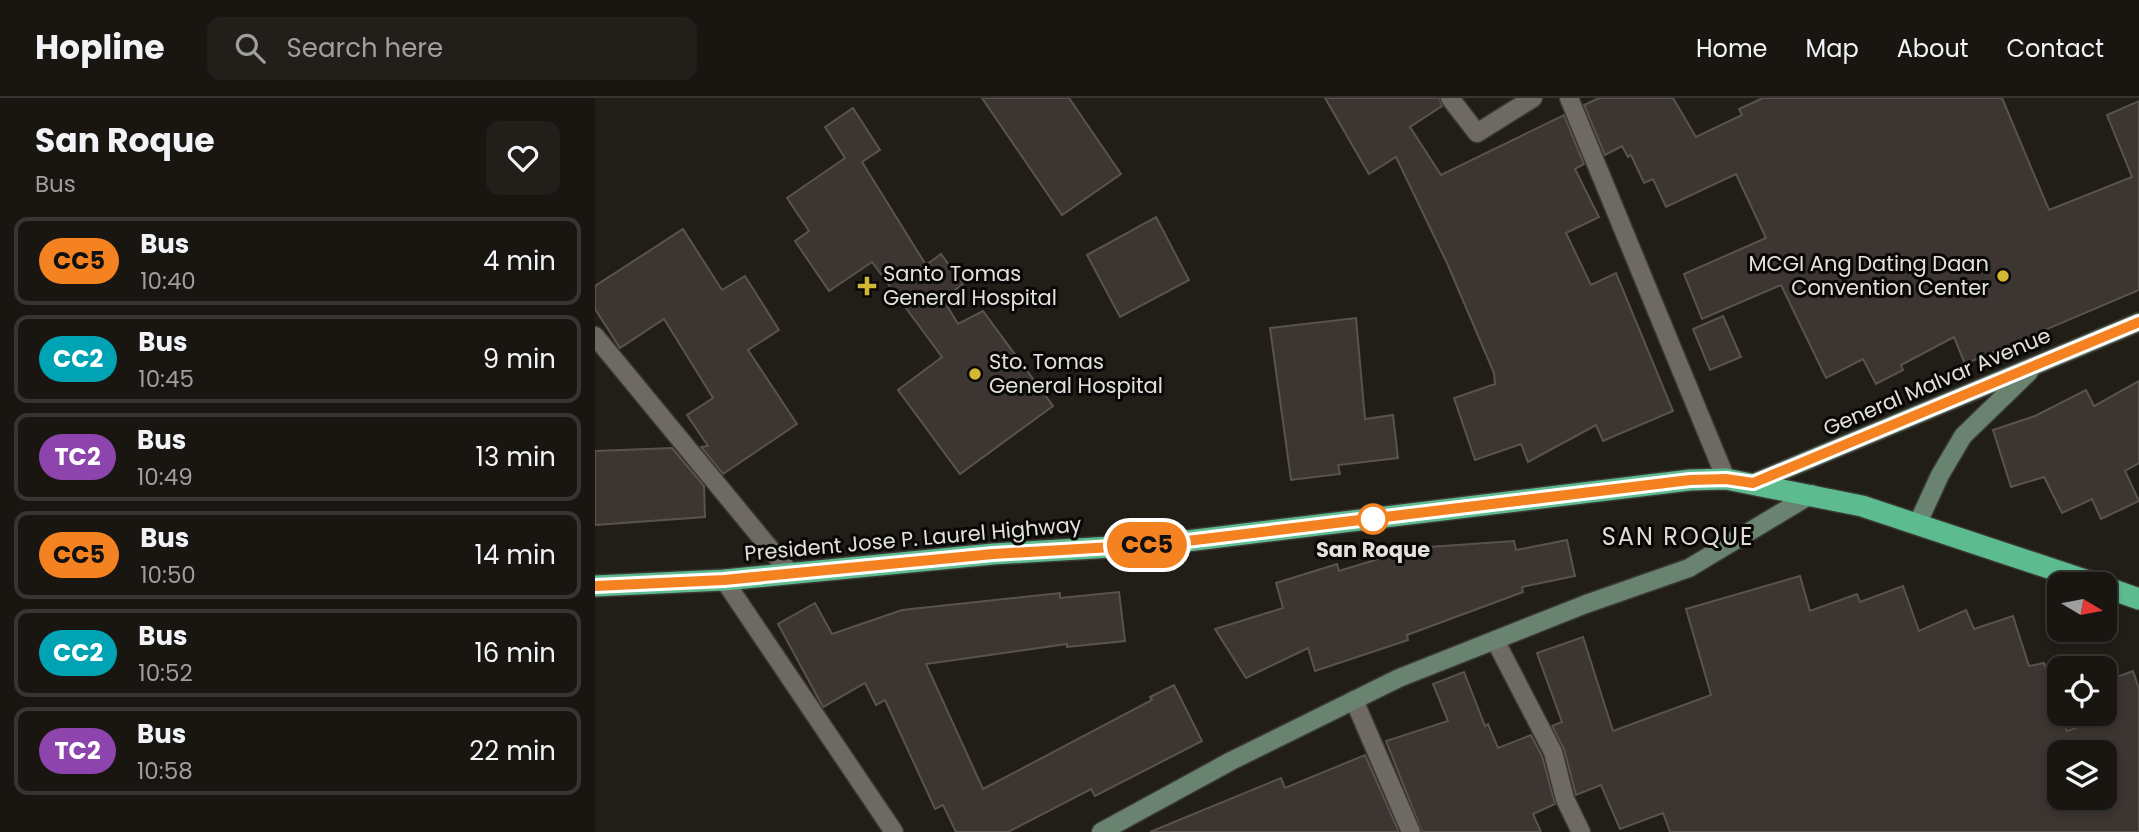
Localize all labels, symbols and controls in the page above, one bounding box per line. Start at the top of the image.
search box [207,17,697,80]
text: Hopline [35,24,165,71]
icon: search [231,29,269,67]
text: Search here [287,30,443,66]
text: Home [1696,32,1768,65]
text: Map [1806,32,1859,65]
text: About [1897,32,1968,65]
text: Contact [2006,32,2104,65]
text: San Roque [35,117,214,164]
button: heart [486,121,560,195]
text: Bus [35,168,76,200]
text: Bus [140,226,189,262]
text: 4 min [483,243,556,279]
text: CC5 [53,244,105,277]
place label: MCGI Ang Dating Daan Convention Center [1748,249,1989,302]
place label: Santo Tomas General Hospital [883,259,1057,312]
text: 10:40 [140,265,196,297]
marker: MCGI Ang Dating Daan Convention Center [1995,268,2011,284]
marker: Santo Tomas General Hospital [857,276,877,296]
street label: General Malvar Avenue [1819,320,2055,443]
text: Bus [138,324,187,360]
text: 9 min [483,341,556,377]
text: CC2 [53,342,103,375]
place label: Sto. Tomas General Hospital [989,347,1163,400]
text: 10:45 [138,363,194,395]
marker: Sto. Tomas General Hospital [967,366,983,382]
text: Bus [137,422,186,458]
text: 13 min [476,439,556,475]
text: TC2 [54,440,101,473]
text: 10:49 [137,461,193,493]
marker: San Roque [1358,504,1388,534]
street label: President Jose P. Laurel Highway [743,509,1083,568]
text: Bus [140,520,189,556]
district label: SAN ROQUE [1602,520,1754,553]
line badge: CC5 [1107,522,1187,568]
text: CC5 [1121,528,1173,561]
place label: San Roque [1316,535,1430,564]
text: 14 min [475,537,556,573]
text: CC5 [53,538,105,571]
text: 10:50 [140,559,196,591]
north arrow [2047,572,2117,642]
map controls [2047,572,2117,810]
text: Bus [138,618,187,654]
text: 16 min [474,635,556,671]
text: CC2 [53,636,103,669]
button: locate [2047,656,2117,726]
text: 10:52 [138,657,193,689]
text: Bus [137,716,186,752]
text: 22 min [469,733,556,769]
text: TC2 [54,734,101,767]
button: layers [2047,740,2117,810]
text: 10:58 [137,755,193,787]

